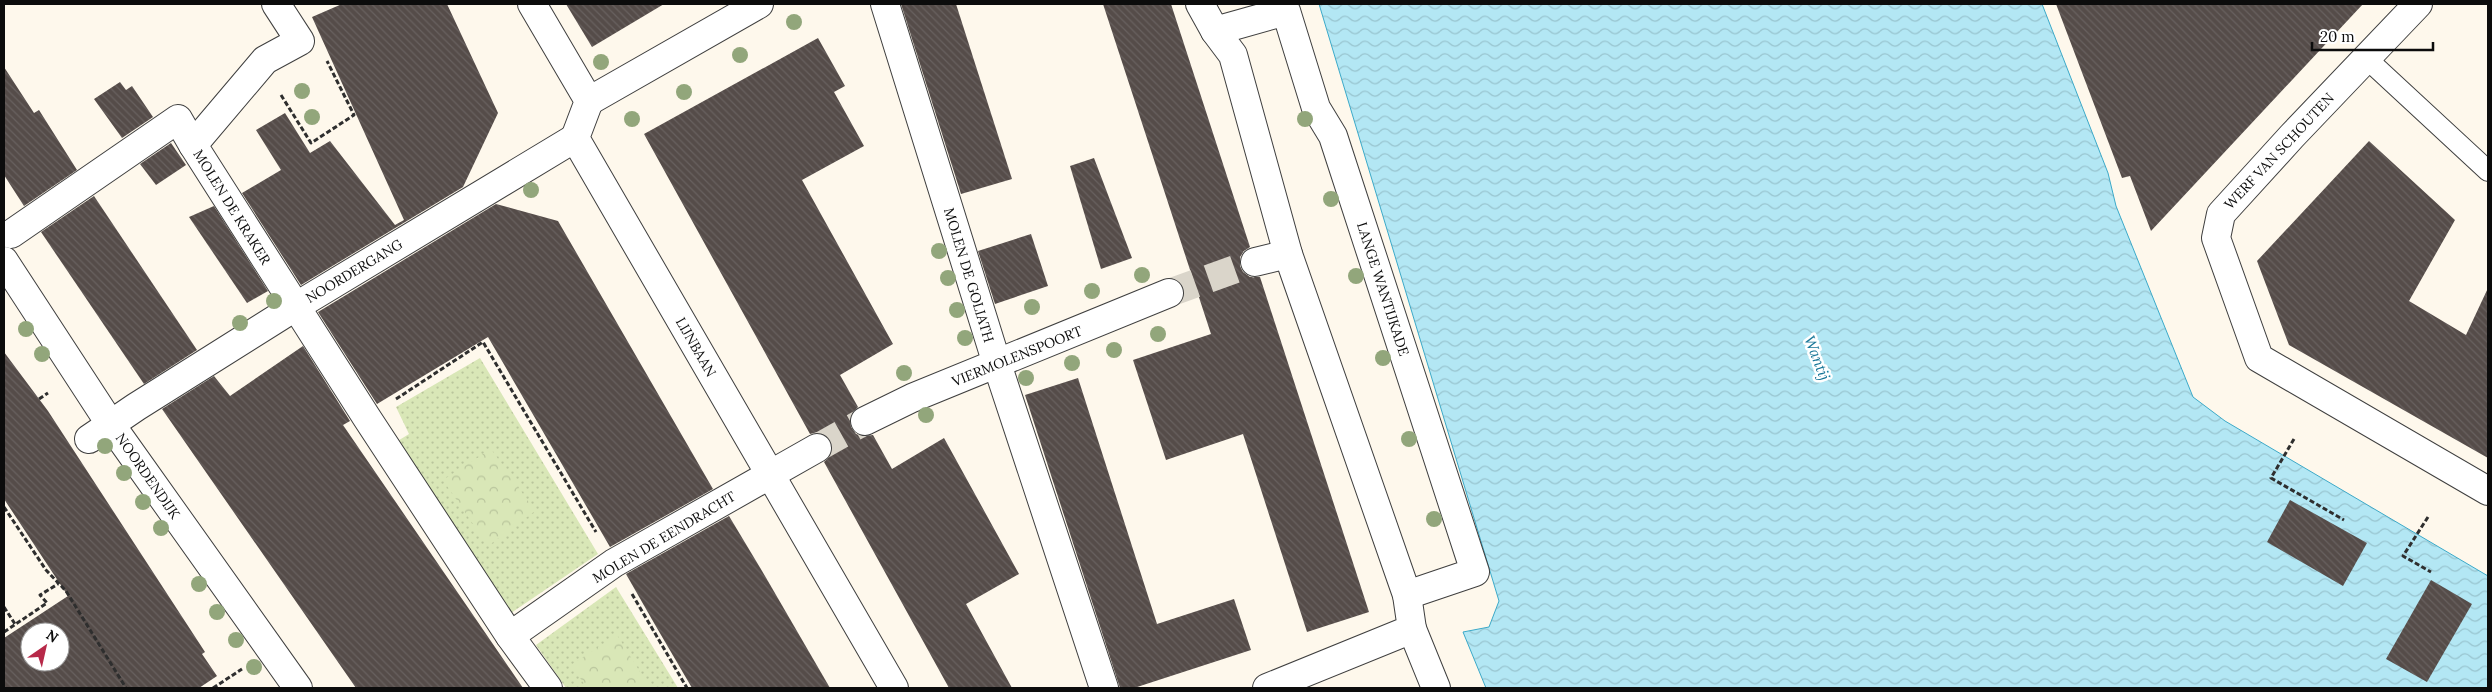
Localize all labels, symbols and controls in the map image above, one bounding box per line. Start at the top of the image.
scale bar [2312,20,2433,52]
text: 20 m [2320,27,2355,46]
street label: WERF VAN SCHOUTEN [2220,89,2338,213]
street label: MOLEN DE KRAKER [189,146,275,268]
street label: MOLEN DE GOLIATH [940,205,998,345]
street label: LANGE WANTIJKADE [1353,220,1413,358]
street label: NOORDERGANG [302,235,406,307]
street label: LIJNBAAN [672,314,720,380]
street label: VIERMOLENSPOORT [948,322,1085,391]
water label: Wantij [1800,333,1835,383]
street label: NOORDENDIJK [112,429,185,523]
street label: MOLEN DE EENDRACHT [589,487,739,587]
north arrow [20,622,70,672]
text: N [43,626,62,647]

